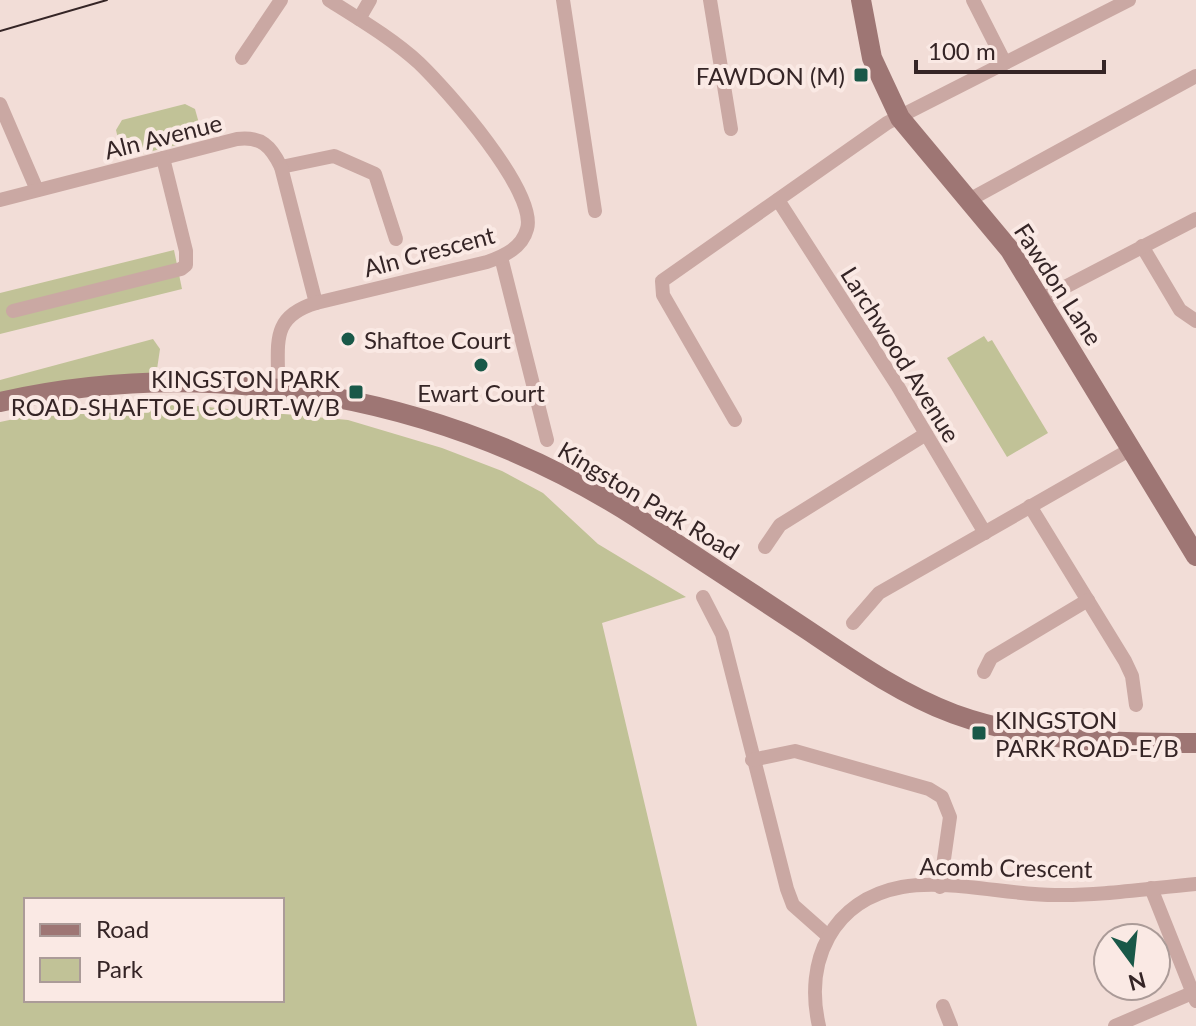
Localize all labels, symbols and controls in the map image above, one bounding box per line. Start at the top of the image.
scale bar [916,24,1104,74]
text: 100 m [928,36,996,65]
place label: FAWDON (M) [696,61,845,90]
marker: FAWDON (M) [852,66,870,84]
street label: Aln Avenue [101,107,225,165]
street label: Fawdon Lane [1009,218,1109,350]
street label: Aln Crescent [360,219,498,282]
street label: Larchwood Avenue [835,261,967,447]
place label: Shaftoe Court [364,325,511,354]
marker: Shaftoe Court [339,330,357,348]
marker: Ewart Court [472,356,490,374]
place label: KINGSTON PARK ROAD-SHAFTOE COURT-W/B [11,364,340,421]
place label: Ewart Court [417,378,545,407]
marker: KINGSTON PARK ROAD-SHAFTOE COURT-W/B [347,383,365,401]
street label: Kingston Park Road [553,435,745,565]
place label: KINGSTON PARK ROAD-E/B [995,705,1179,762]
marker: KINGSTON PARK ROAD-E/B [970,724,988,742]
street label: Acomb Crescent [919,851,1093,883]
legend [24,898,284,1002]
text: Road [96,914,149,943]
north arrow [1092,922,1172,1002]
text: Park [96,954,144,983]
text: N [1126,967,1149,997]

